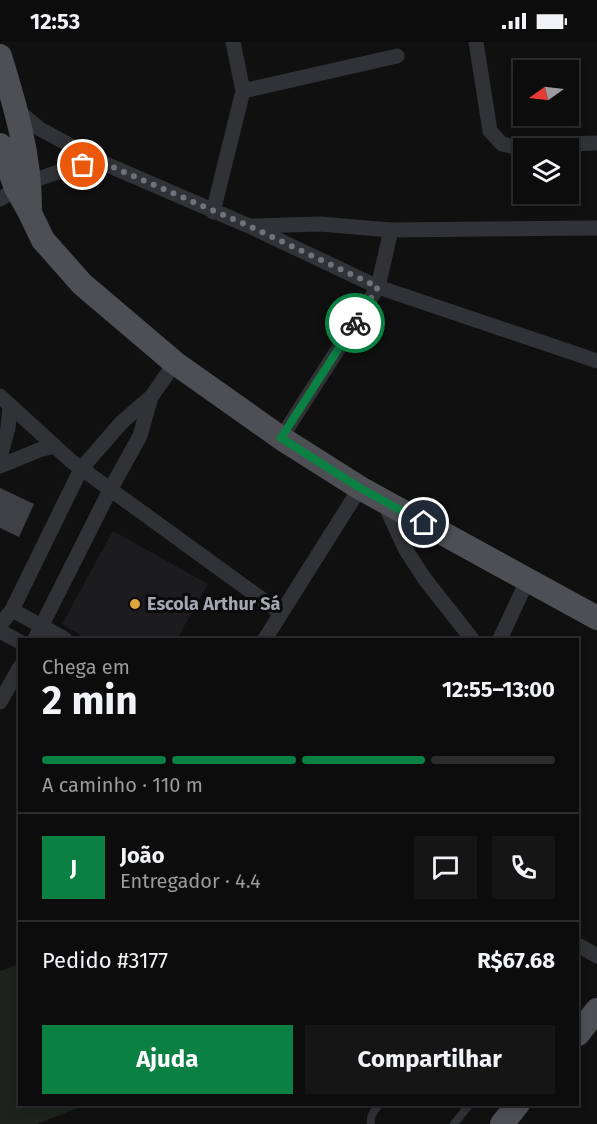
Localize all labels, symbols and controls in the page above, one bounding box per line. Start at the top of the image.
text: 12:53 [30,8,80,35]
north arrow [513,60,579,126]
map controls [513,60,579,204]
button: layers [513,138,579,204]
pin [57,139,108,190]
icon: bag [66,148,99,181]
courier [325,293,385,353]
icon: bike [339,307,372,340]
pin [398,497,449,548]
icon: home [407,506,440,539]
place label: Escola Arthur Sá [147,593,280,615]
marker: Escola Arthur Sá [128,597,142,611]
text: Chega em [42,655,130,679]
text: 12:55–13:00 [442,676,555,703]
text: 2 min [42,678,138,724]
text: A caminho · 110 m [42,773,203,797]
button: chat [414,836,477,899]
button: phone [492,836,555,899]
text: João [120,842,165,869]
text: J [70,854,77,881]
text: Entregador · 4.4 [120,869,261,893]
text: Pedido #3177 [42,947,168,974]
text: R$67.68 [477,947,555,974]
button: Ajuda [42,1025,293,1094]
button: Compartilhar [305,1025,555,1094]

